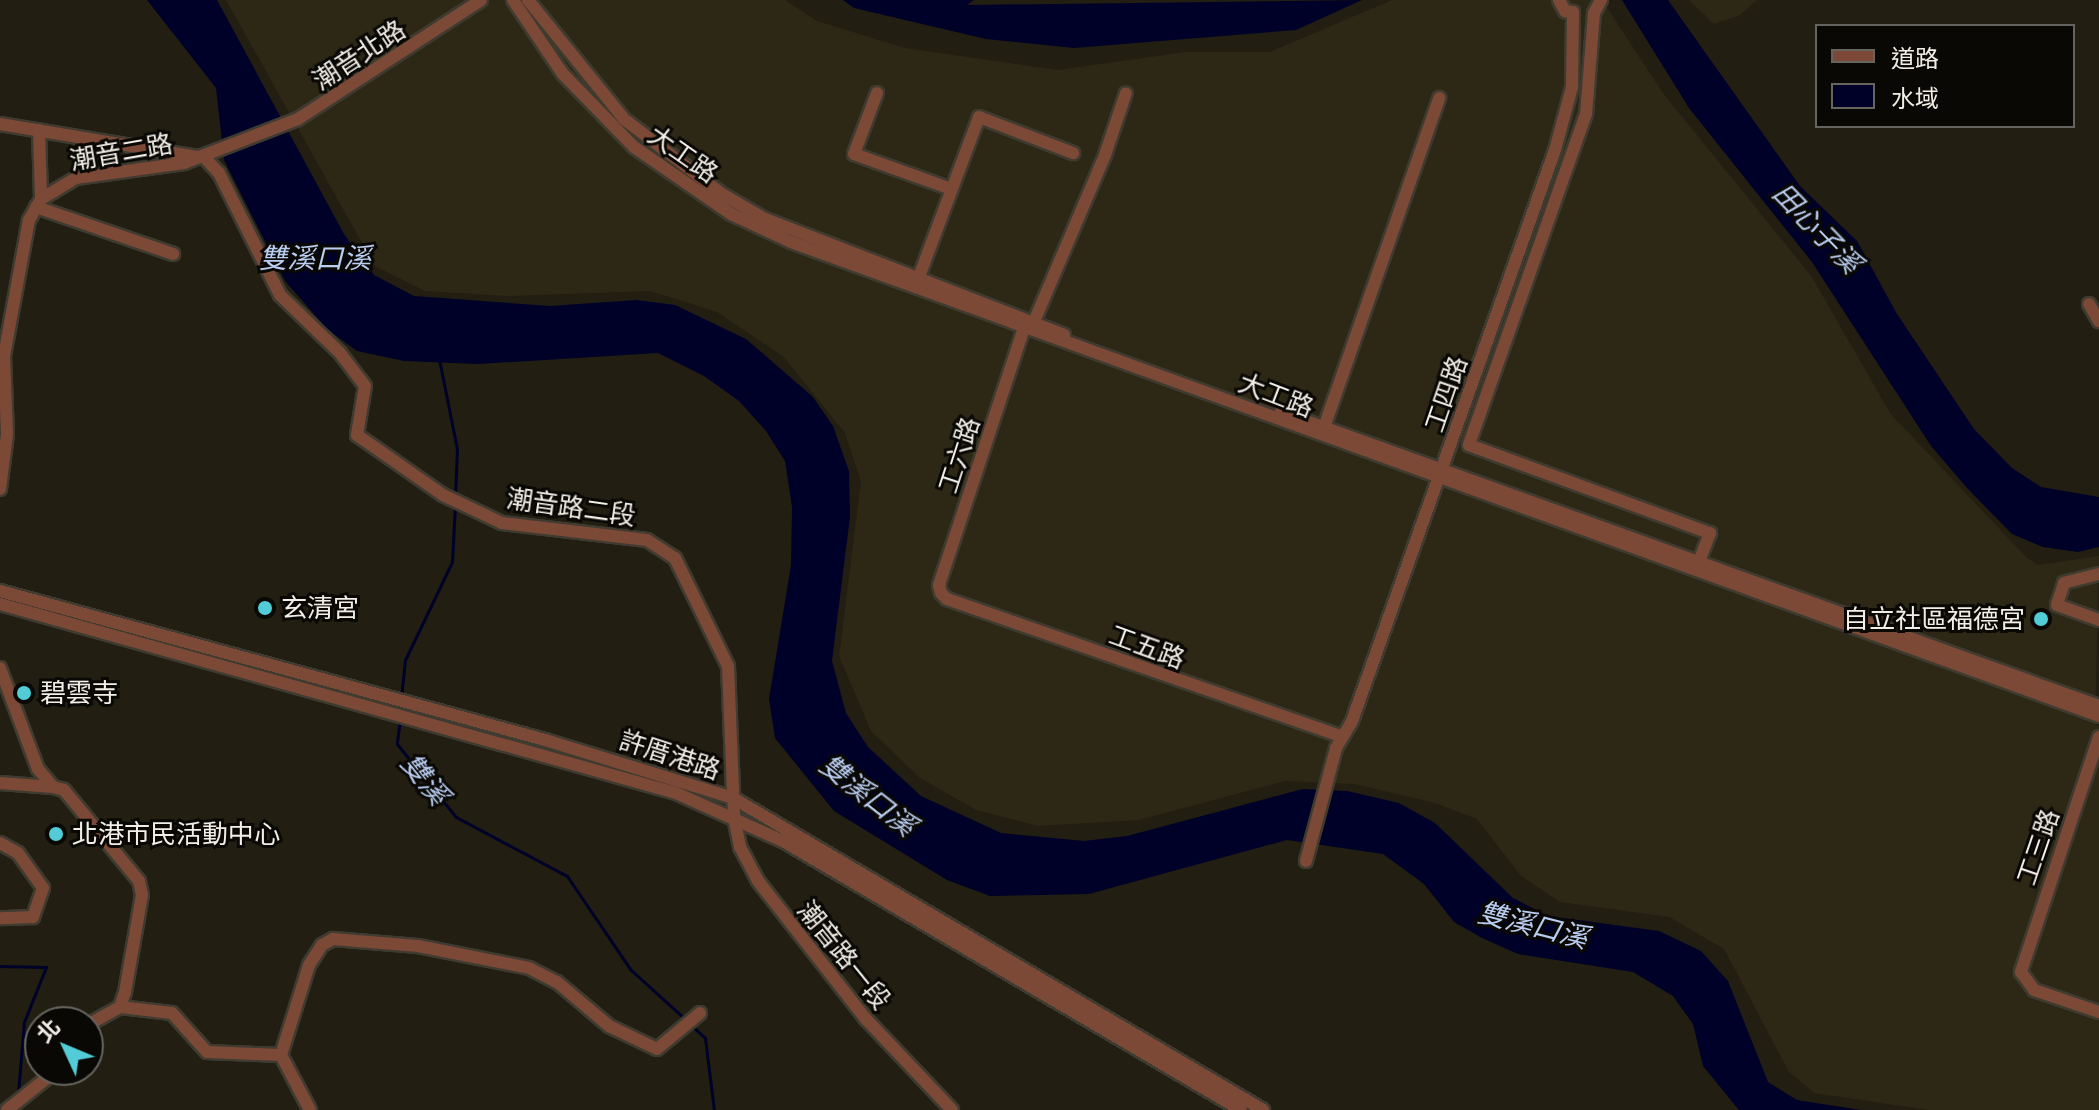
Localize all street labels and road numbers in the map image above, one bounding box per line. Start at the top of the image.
street label: 潮音北路 [307,14,411,96]
street label: 大工路 [642,119,724,189]
street label: 潮音二路 [67,128,175,176]
street label: 工四路 [1419,352,1473,436]
street label: 大工路 [1234,366,1318,424]
street label: 工六路 [932,413,986,497]
street label: 潮音路二段 [504,483,638,531]
street label: 工五路 [1105,619,1189,675]
street label: 許厝港路 [616,724,724,786]
street label: 工三路 [2011,805,2065,889]
street label: 潮音路一段 [791,895,897,1015]

